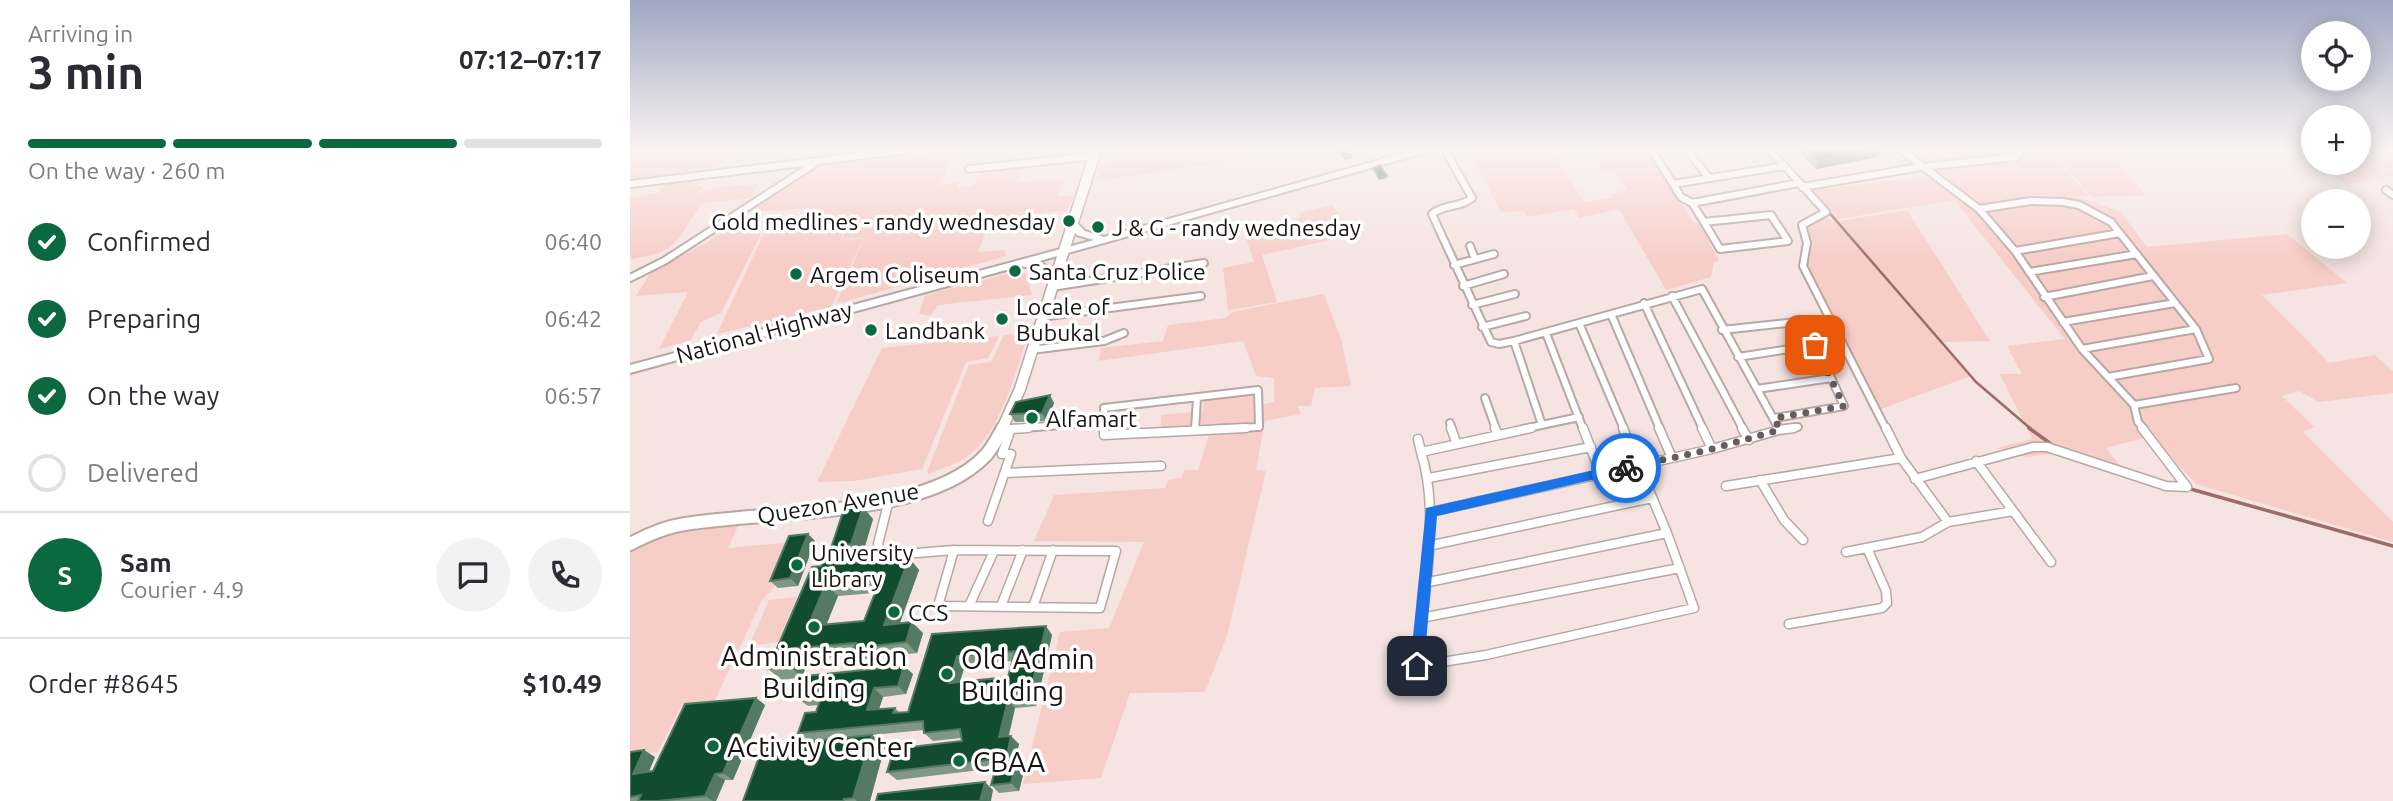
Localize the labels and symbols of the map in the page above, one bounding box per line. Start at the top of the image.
place label: Gold medlines - randy wednesday [711,209,1055,234]
marker: Gold medlines - randy wednesday [1061,213,1077,229]
place label: J & G - randy wednesday [1112,215,1361,240]
marker: J & G - randy wednesday [1090,219,1106,235]
place label: Santa Cruz Police [1029,259,1206,284]
place label: Argem Coliseum [810,262,980,287]
marker: Santa Cruz Police [1007,263,1023,279]
marker: Argem Coliseum [788,266,804,282]
place label: Locale of Bubukal [1016,294,1110,345]
street label: National Highway [673,296,855,368]
marker: Locale of Bubukal [994,311,1010,327]
pin [1785,315,1845,375]
place label: Landbank [885,318,986,343]
marker: Landbank [863,322,879,338]
place label: Alfamart [1046,406,1137,431]
marker: Alfamart [1024,410,1040,426]
courier [1591,433,1661,503]
street label: Quezon Avenue [755,478,921,528]
place label: University Library [811,540,914,591]
marker: University Library [789,557,805,573]
place label: CCS [908,600,948,625]
marker: CCS [886,604,902,620]
marker: Administration Building [806,619,822,635]
pin [1387,636,1447,696]
place label: Administration Building [721,640,907,703]
place label: Old Admin Building [961,643,1094,706]
marker: Old Admin Building [939,666,955,682]
place label: Activity Center [727,731,913,762]
marker: Activity Center [705,738,721,754]
place label: CBAA [973,746,1045,777]
marker: CBAA [951,753,967,769]

